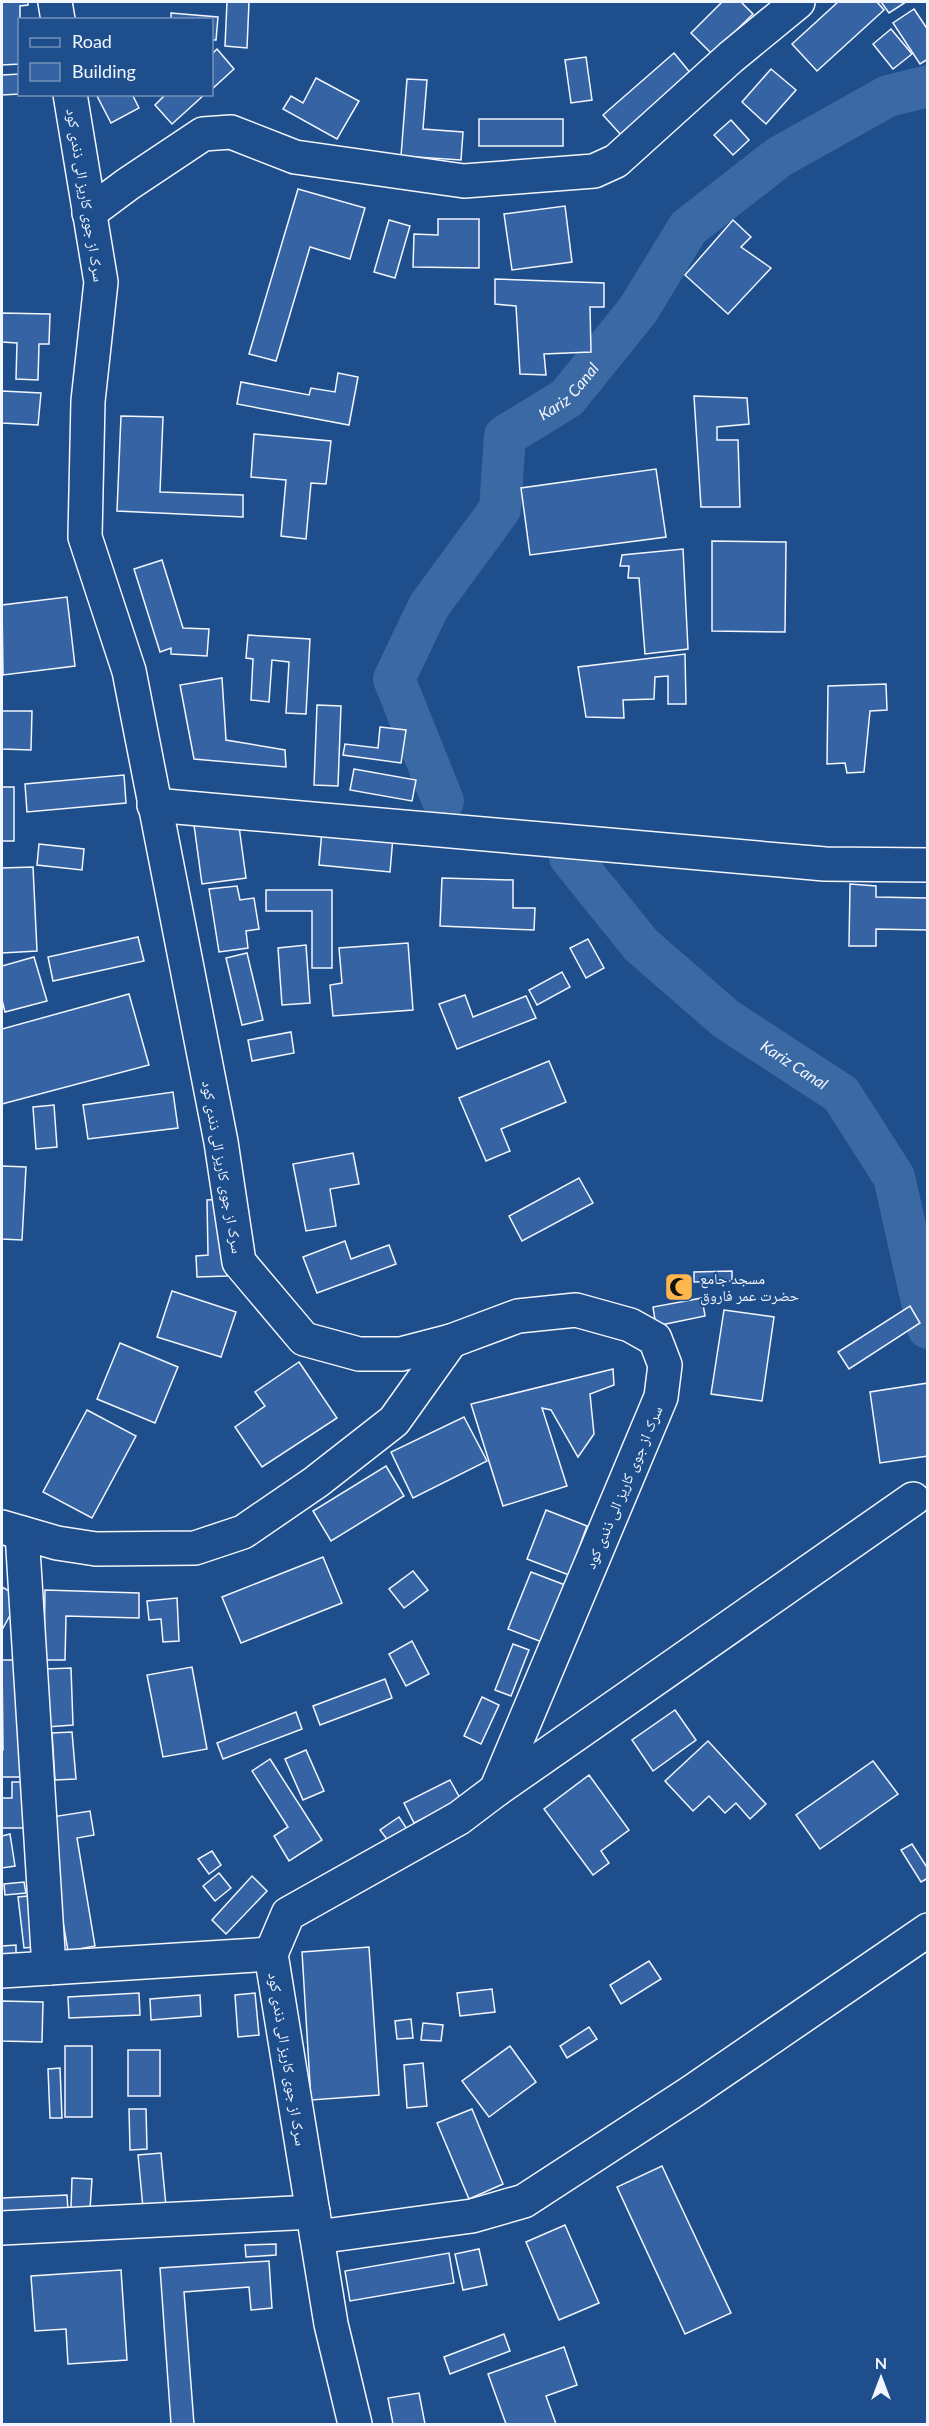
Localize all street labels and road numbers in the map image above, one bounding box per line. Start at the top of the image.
street label: سرک از جوی کاریز الی ذندی کود [61,107,109,283]
street label: سرک از جوی کاریز الی ذندی کود [197,1079,247,1255]
street label: سرک از جوی کاریز الی ذندی کود [580,1403,667,1572]
street label: سرک از جوی کاریز الی ذندی کود [263,1971,311,2147]

